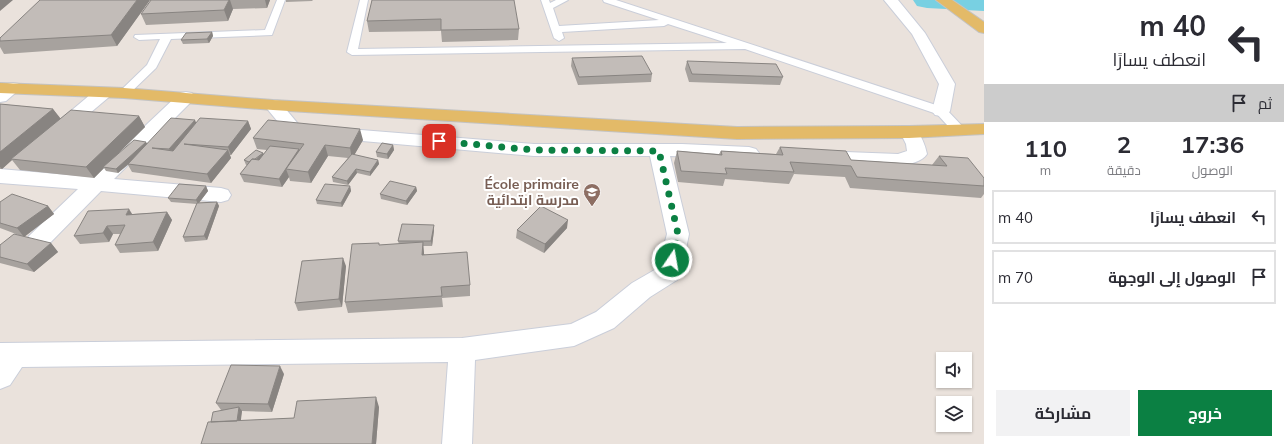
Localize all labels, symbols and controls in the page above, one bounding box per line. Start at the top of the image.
text: 40 m [1140,8,1206,43]
icon: left [1220,16,1272,68]
text: انعطف يسارًا [1113,48,1206,71]
icon: arrive [1228,92,1250,114]
text: ثم [1258,94,1272,113]
pin [422,124,456,158]
text: 2 [1117,129,1131,159]
text: 17:36 [1181,129,1244,159]
icon: arrive [428,130,450,152]
text: 110 [1024,133,1067,163]
text: m [1040,162,1051,178]
text: دقيقة [1107,162,1141,178]
text: الوصول [1192,162,1233,178]
place label: École primaire مدرسة ابتدائية [485,175,579,209]
school or university icon: École primaire مدرسة ابتدائية [582,182,602,207]
icon: left [1248,206,1270,228]
text: 40 m [998,208,1033,227]
text: انعطف يسارًا [1150,208,1236,227]
position arrow [651,239,693,281]
icon: arrive [1248,266,1270,288]
text: 70 m [998,268,1033,287]
text: الوصول إلى الوجهة [1108,268,1236,287]
map controls [936,352,972,432]
button: sound [936,352,972,388]
button: مشاركة [996,390,1130,436]
button: خروج [1138,390,1272,436]
button: layers [936,396,972,432]

